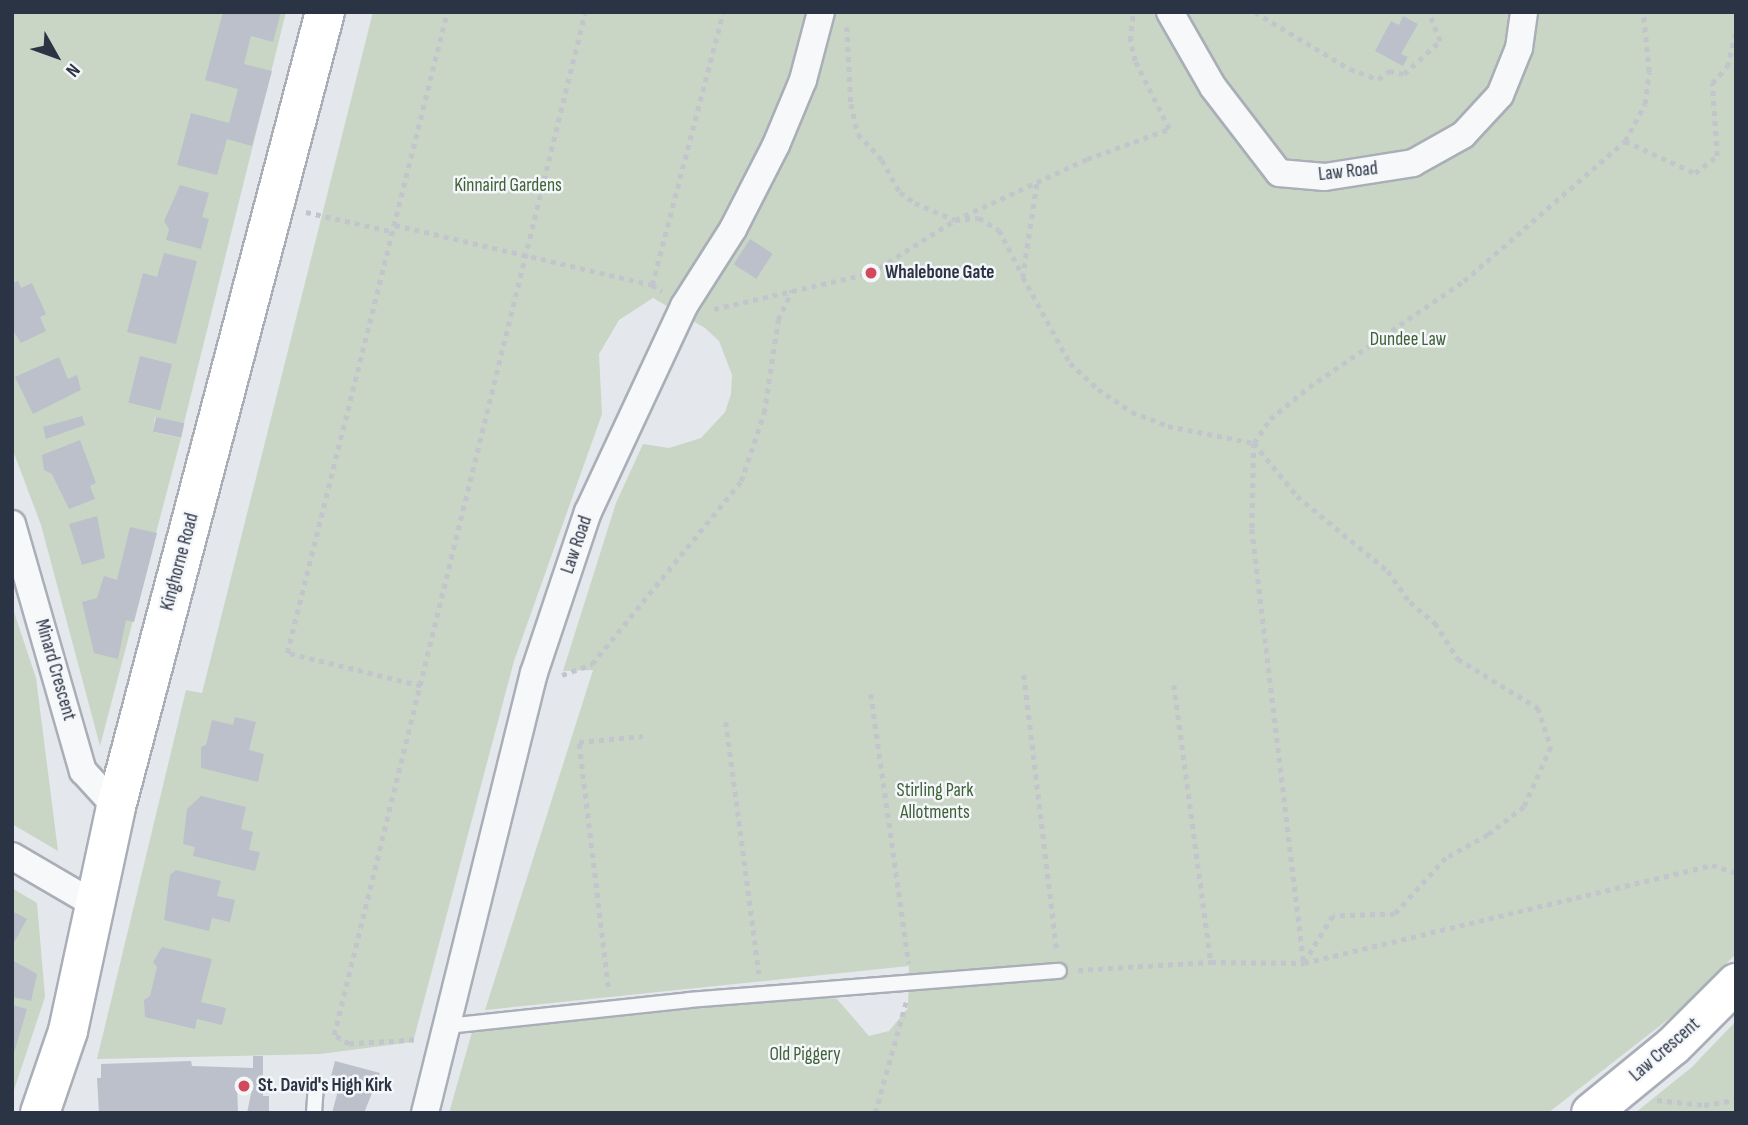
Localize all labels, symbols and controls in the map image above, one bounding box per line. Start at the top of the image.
north arrow [21,21,91,91]
text: N [60,59,85,81]
street label: Law Road [1317,158,1379,186]
park label: Kinnaird Gardens [454,175,562,197]
place label: Whalebone Gate [885,262,994,284]
marker: Whalebone Gate [863,265,879,281]
park label: Dundee Law [1370,329,1446,351]
street label: Kinghorne Road [156,511,204,613]
street label: Law Road [557,513,597,577]
street label: Minard Crescent [30,617,80,723]
park label: Stirling Park Allotments [897,780,973,824]
street label: Law Crescent [1625,1013,1705,1087]
park label: Old Piggery [769,1044,841,1066]
place label: St. David's High Kirk [258,1075,392,1097]
marker: St. David's High Kirk [236,1078,252,1094]

